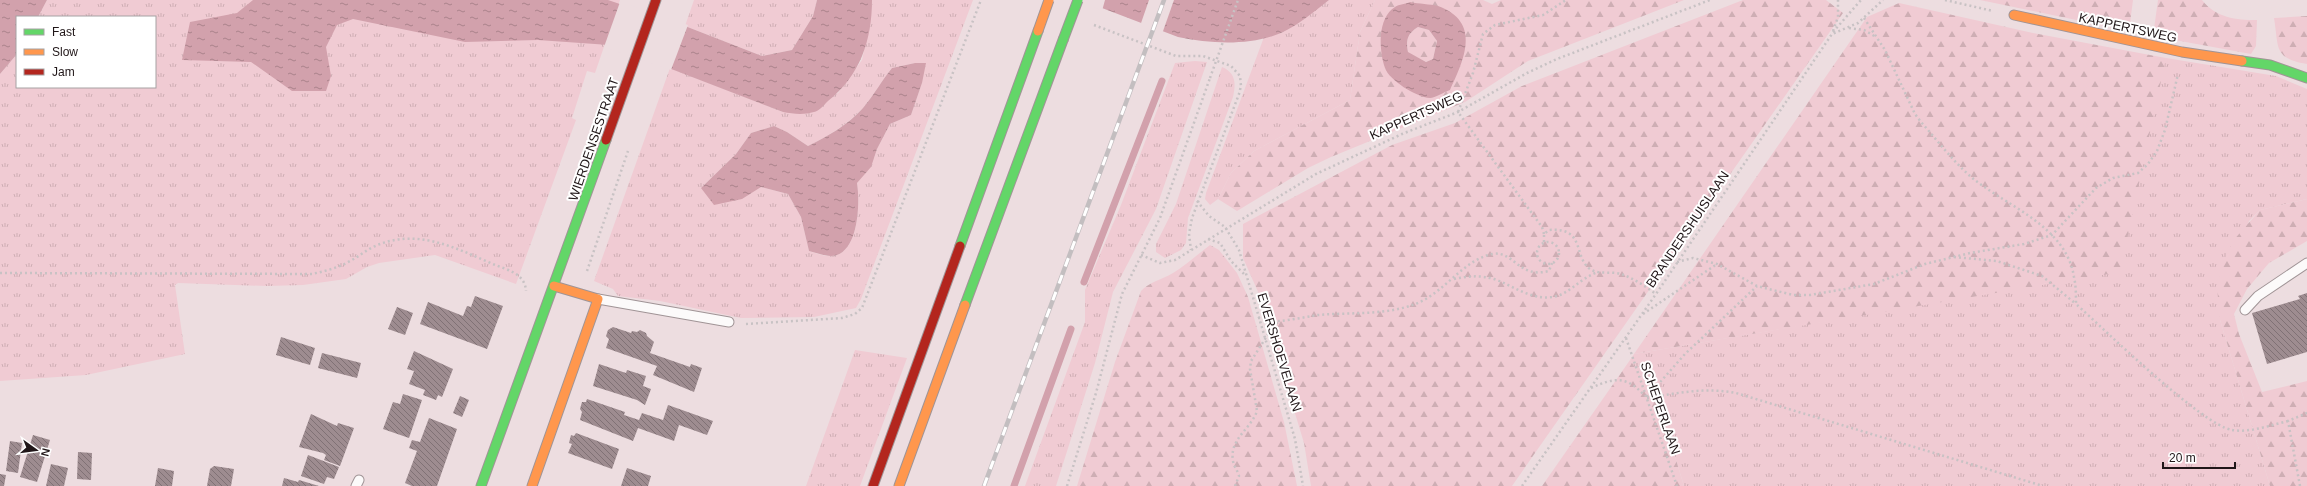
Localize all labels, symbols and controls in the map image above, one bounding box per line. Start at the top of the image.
street label: KAPPERTSWEG [2077,10,2178,45]
legend [16,16,156,88]
text: Fast [52,25,76,39]
text: Slow [52,45,78,59]
text: Jam [52,65,75,79]
street label: WIERDENSESTRAAT [565,76,622,203]
street label: KAPPERTSWEG [1367,88,1465,143]
street label: BRANDERSHUISLAAN [1643,168,1732,290]
street label: EVERSHOEVELAAN [1254,291,1305,413]
street label: SCHEPERLAAN [1638,360,1683,456]
north arrow [16,430,56,470]
scale bar [2163,444,2235,470]
text: N [39,447,52,458]
text: 20 m [2169,451,2196,465]

